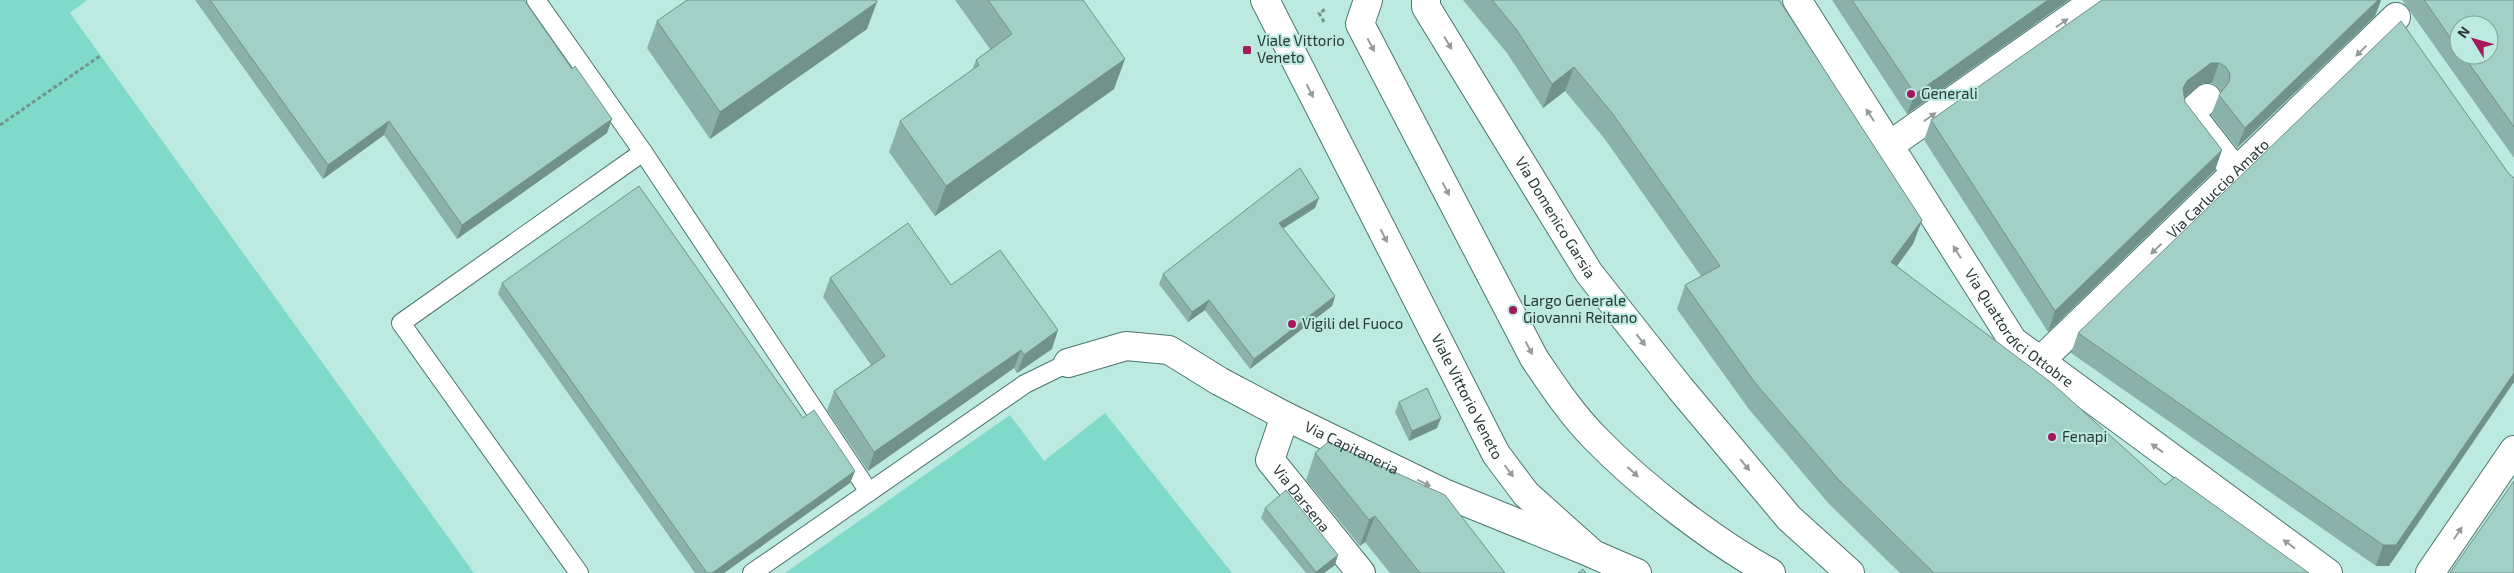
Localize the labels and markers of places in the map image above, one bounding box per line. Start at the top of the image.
place label: Viale Vittorio Veneto [1257,31,1345,66]
marker: Viale Vittorio Veneto [1241,44,1253,56]
place label: Generali [1921,84,1978,102]
marker: Generali [1905,88,1917,100]
place label: Largo Generale Giovanni Reitano [1523,291,1637,326]
marker: Largo Generale Giovanni Reitano [1507,304,1519,316]
place label: Vigili del Fuoco [1302,314,1403,332]
marker: Vigili del Fuoco [1286,318,1298,330]
place label: Fenapi [2062,427,2107,445]
marker: Fenapi [2046,431,2058,443]

